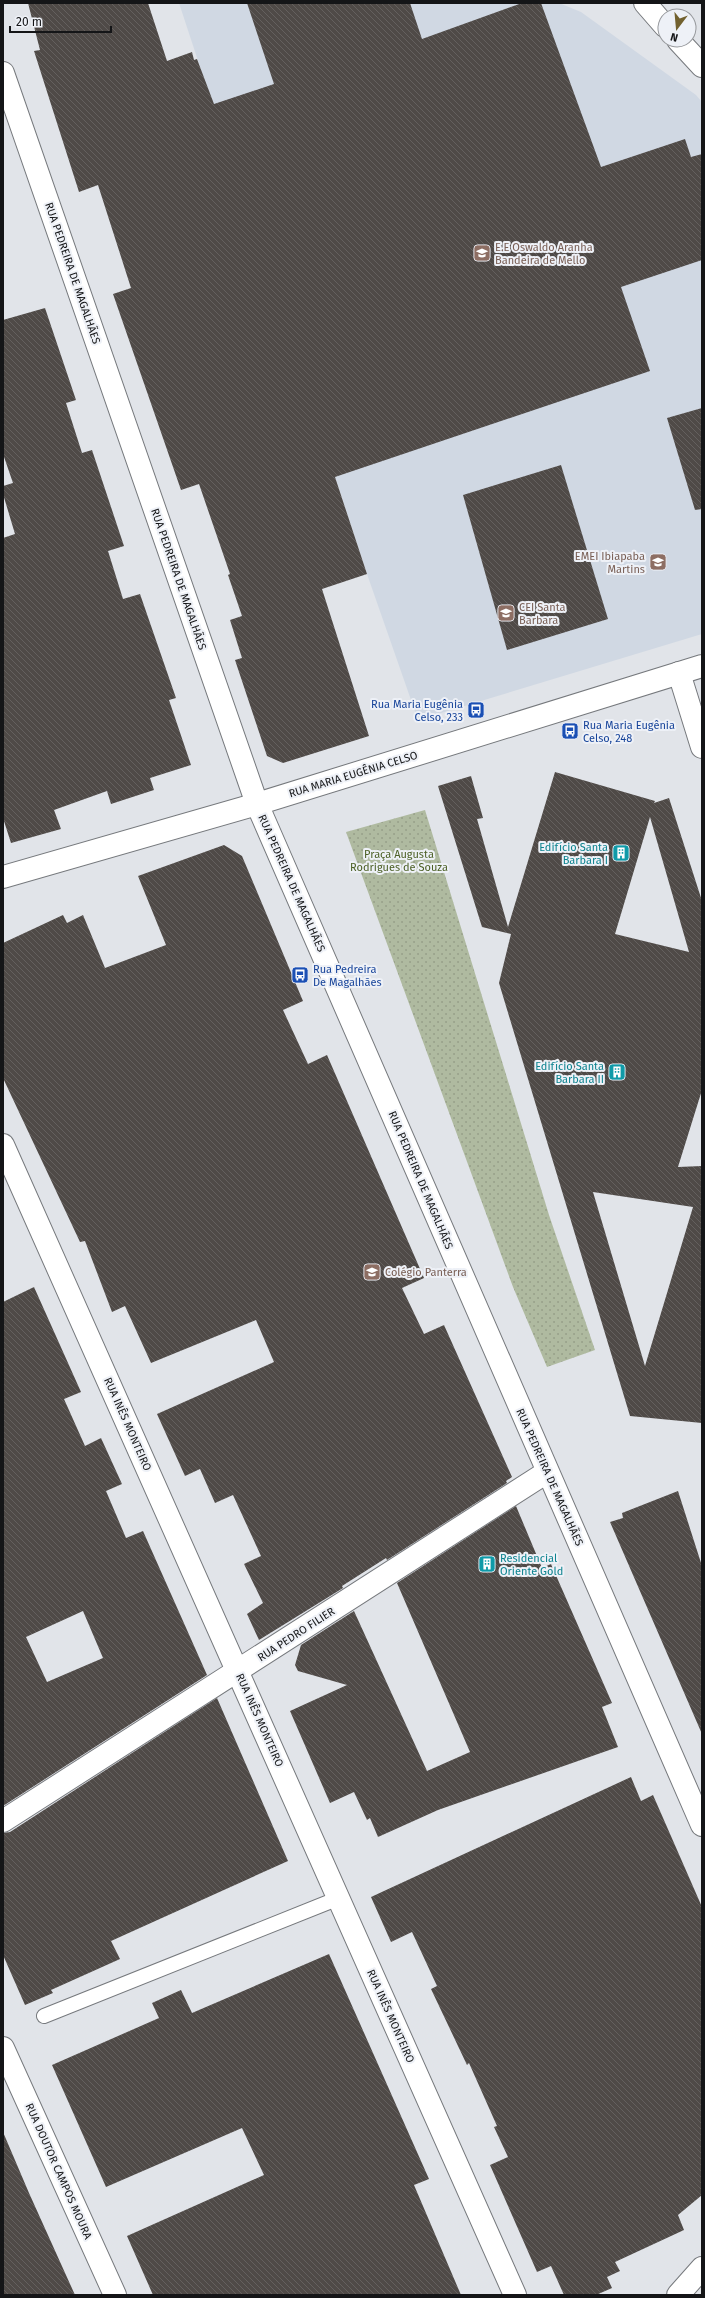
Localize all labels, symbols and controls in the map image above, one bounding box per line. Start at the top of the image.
scale bar [10,8,111,34]
north arrow [657,8,697,48]
text: 20 m [16,15,42,29]
text: N [669,30,680,44]
street label: RUA PEDREIRA DE MAGALHÃES [42,201,103,346]
place label: E.E Oswaldo Aranha Bandeira de Mello [495,241,593,267]
school or university icon: E.E Oswaldo Aranha Bandeira de Mello [472,243,492,263]
street label: RUA PEDREIRA DE MAGALHÃES [148,507,209,652]
place label: EMEI Ibiapaba Martins [575,550,645,576]
school or university icon: EMEI Ibiapaba Martins [648,552,668,572]
place label: CEI Santa Barbara [519,601,566,627]
school or university icon: CEI Santa Barbara [496,603,516,623]
place label: Rua Maria Eugênia Celso, 233 [371,698,463,724]
bus stop icon: Rua Maria Eugênia Celso, 233 [466,700,486,720]
place label: Rua Maria Eugênia Celso, 248 [583,719,675,745]
bus stop icon: Rua Maria Eugênia Celso, 248 [560,721,580,741]
street label: RUA MARIA EUGÊNIA CELSO [287,749,419,800]
street label: RUA PEDREIRA DE MAGALHÃES [255,813,328,954]
place label: Edifício Santa Barbara I [539,841,608,867]
building icon: Edifício Santa Barbara I [611,843,631,863]
park label: Praça Augusta Rodrigues de Souza [350,848,448,874]
place label: Rua Pedreira De Magalhães [313,963,382,989]
bus stop icon: Rua Pedreira De Magalhães [290,965,310,985]
place label: Edifício Santa Barbara II [535,1060,604,1086]
building icon: Edifício Santa Barbara II [607,1062,627,1082]
street label: RUA PEDREIRA DE MAGALHÃES [385,1109,456,1251]
school or university icon: Colégio Panterra [362,1262,382,1282]
place label: Colégio Panterra [385,1266,467,1279]
street label: RUA INÊS MONTEIRO [101,1375,154,1473]
street label: RUA PEDREIRA DE MAGALHÃES [513,1407,586,1548]
place label: Residencial Oriente Gold [500,1552,563,1578]
building icon: Residencial Oriente Gold [477,1554,497,1574]
street label: RUA PEDRO FILIER [255,1604,338,1664]
street label: RUA INÊS MONTEIRO [233,1671,286,1769]
street label: RUA INÊS MONTEIRO [364,1967,417,2065]
street label: RUA DOUTOR CAMPOS MOURA [23,2101,95,2242]

